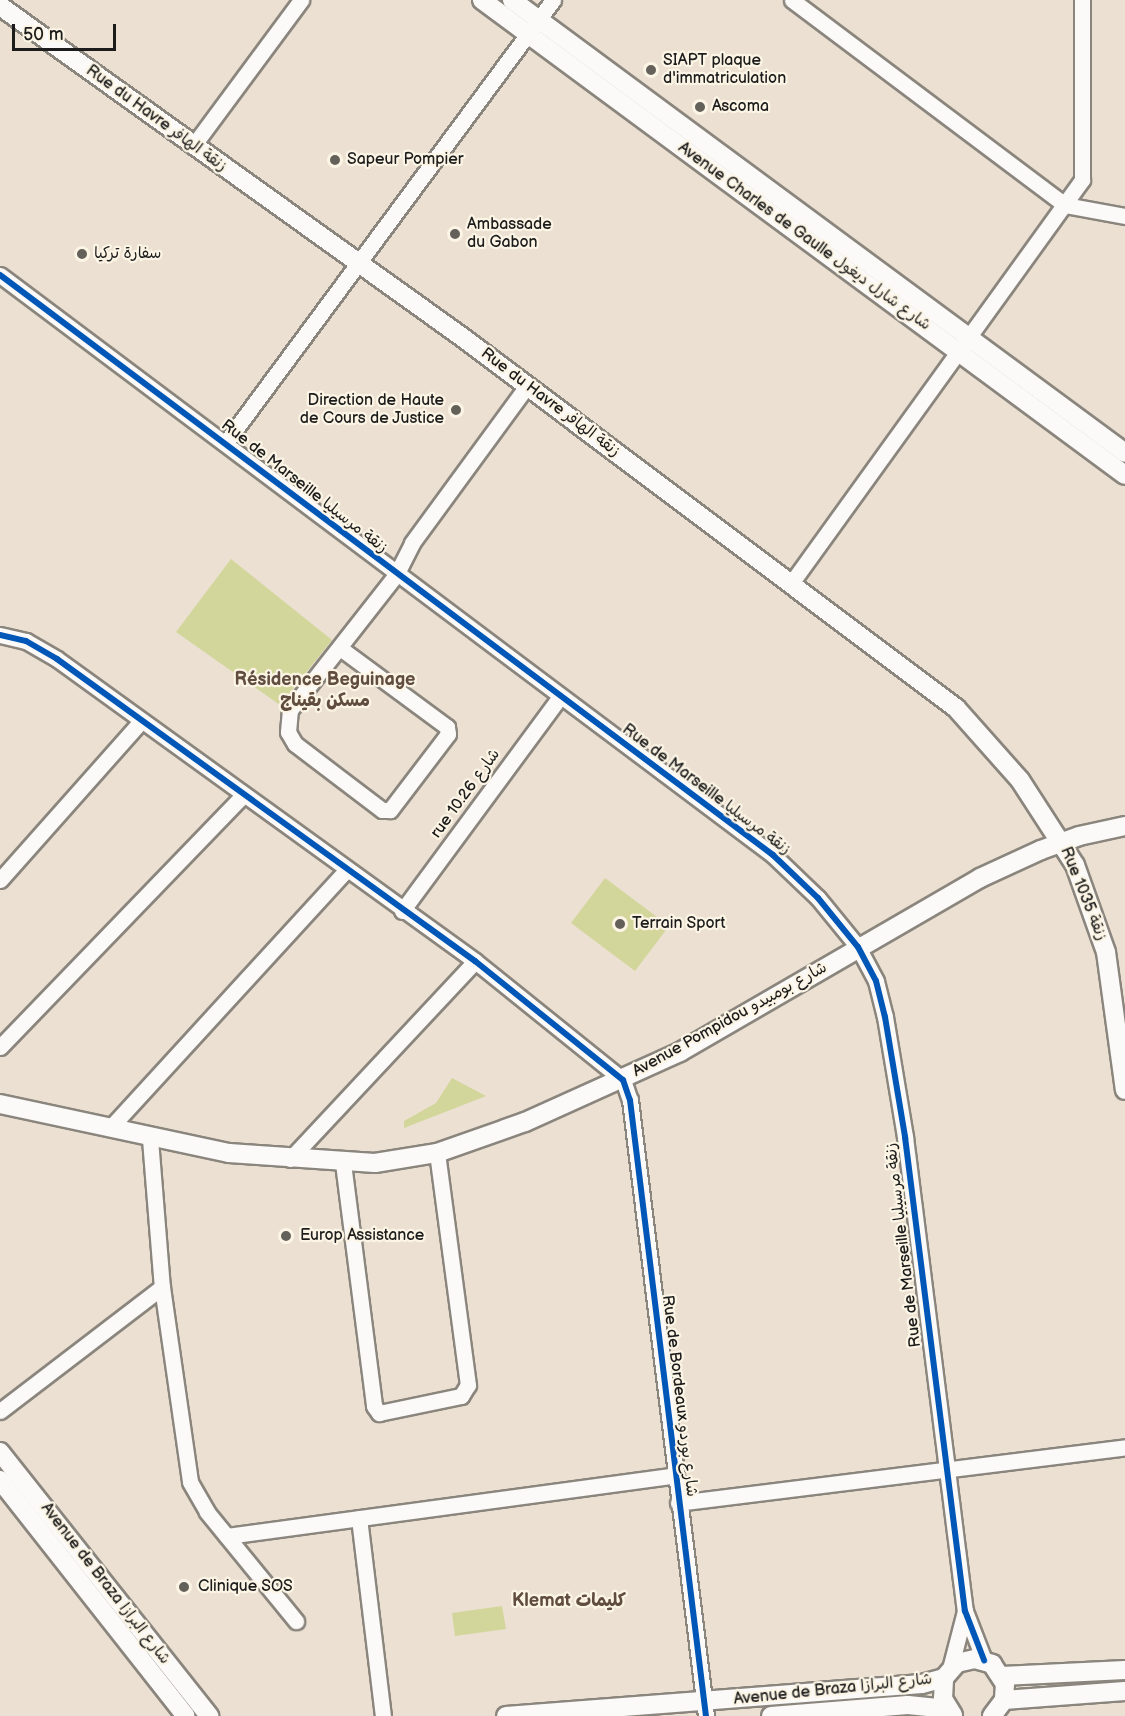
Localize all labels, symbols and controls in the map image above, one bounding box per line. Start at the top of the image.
scale bar [15,12,118,50]
text: 50 m [23,24,64,45]
place label: SIAPT plaque d'immatriculation [663,51,786,89]
street label: Rue du Havre زنقة الهافر [82,62,230,176]
marker: SIAPT plaque d'immatriculation [644,63,658,77]
place label: Ascoma [712,97,769,117]
marker: Ascoma [693,100,707,114]
street label: Avenue Charles de Gaulle شارع شارل ديغول [674,139,934,335]
place label: Sapeur Pompier [347,150,464,170]
marker: Sapeur Pompier [328,153,342,167]
place label: Ambassade du Gabon [467,215,552,253]
marker: Ambassade du Gabon [448,227,462,241]
place label: سفارة تركيا [94,244,161,264]
marker: سفارة تركيا [75,247,89,261]
street label: Rue du Havre زنقة الهافر [477,344,623,462]
place label: Direction de Haute de Cours de Justice [299,391,444,429]
marker: Direction de Haute de Cours de Justice [449,403,463,417]
street label: Rue de Marseille زنقة مرسيليا [217,416,391,558]
district label: Résidence Beguinage مسكن بقيناج [235,670,415,712]
street label: Rue de Marseille زنقة مرسيليا [618,720,794,860]
street label: rue 10.26 شارع [427,746,505,842]
street label: Rue 1035 زنقة [1056,844,1110,944]
place label: Terrain Sport [632,914,726,934]
marker: Terrain Sport [613,917,627,931]
street label: Avenue Pompidou شارع بومبيدو [629,958,831,1082]
street label: Rue de Marseille زنقة مرسيليا [882,1142,926,1348]
place label: Europ Assistance [300,1226,424,1246]
marker: Europ Assistance [277,1227,295,1245]
street label: Rue de Bordeaux شارع بوردو [657,1294,701,1498]
street label: Avenue de Braza شارع البرازا [36,1500,174,1668]
place label: Clinique SOS [198,1577,293,1597]
marker: Clinique SOS [175,1578,193,1596]
district label: Klemat كليمات [512,1590,626,1612]
street label: Avenue de Braza شارع البرازا [733,1670,933,1710]

